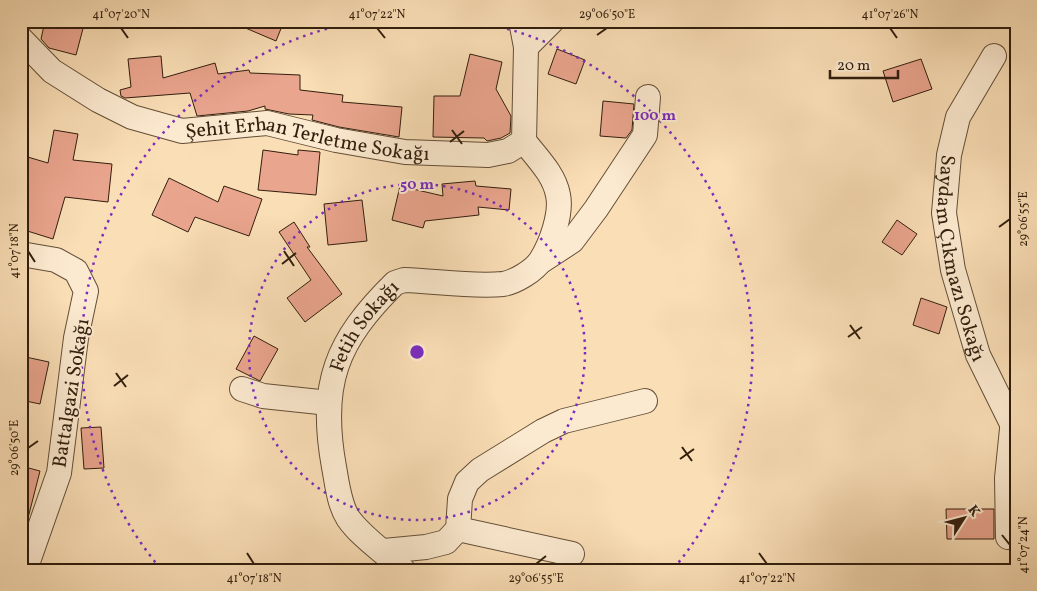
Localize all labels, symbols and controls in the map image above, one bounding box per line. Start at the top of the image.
text: 41°07'20"N [92,7,150,23]
text: 41°07'22"N [348,7,406,23]
text: 29°06'50"E [579,7,635,23]
text: 41°07'26"N [862,7,919,23]
scale bar [830,48,897,80]
text: 20 m [837,56,870,77]
text: 100 m [634,106,677,127]
street label: Şehit Erhan Terletme Sokağı [184,111,430,169]
street label: Saydam Çıkmazı Sokağı [927,154,991,367]
text: 50 m [400,175,434,196]
text: 29°06'55"E [1016,191,1032,247]
text: 41°07'18"N [7,223,23,279]
street label: Fetih Sokağı [324,274,406,376]
street label: Battalgazi Sokağı [46,317,98,470]
centre of rings [408,343,426,361]
text: 29°06'50"E [7,420,23,476]
north arrow [940,494,990,544]
text: K [963,502,984,521]
text: 41°07'24"N [1016,516,1032,574]
text: 41°07'18"N [226,571,282,587]
text: 29°06'55"E [508,571,564,587]
text: 41°07'22"N [738,571,796,587]

